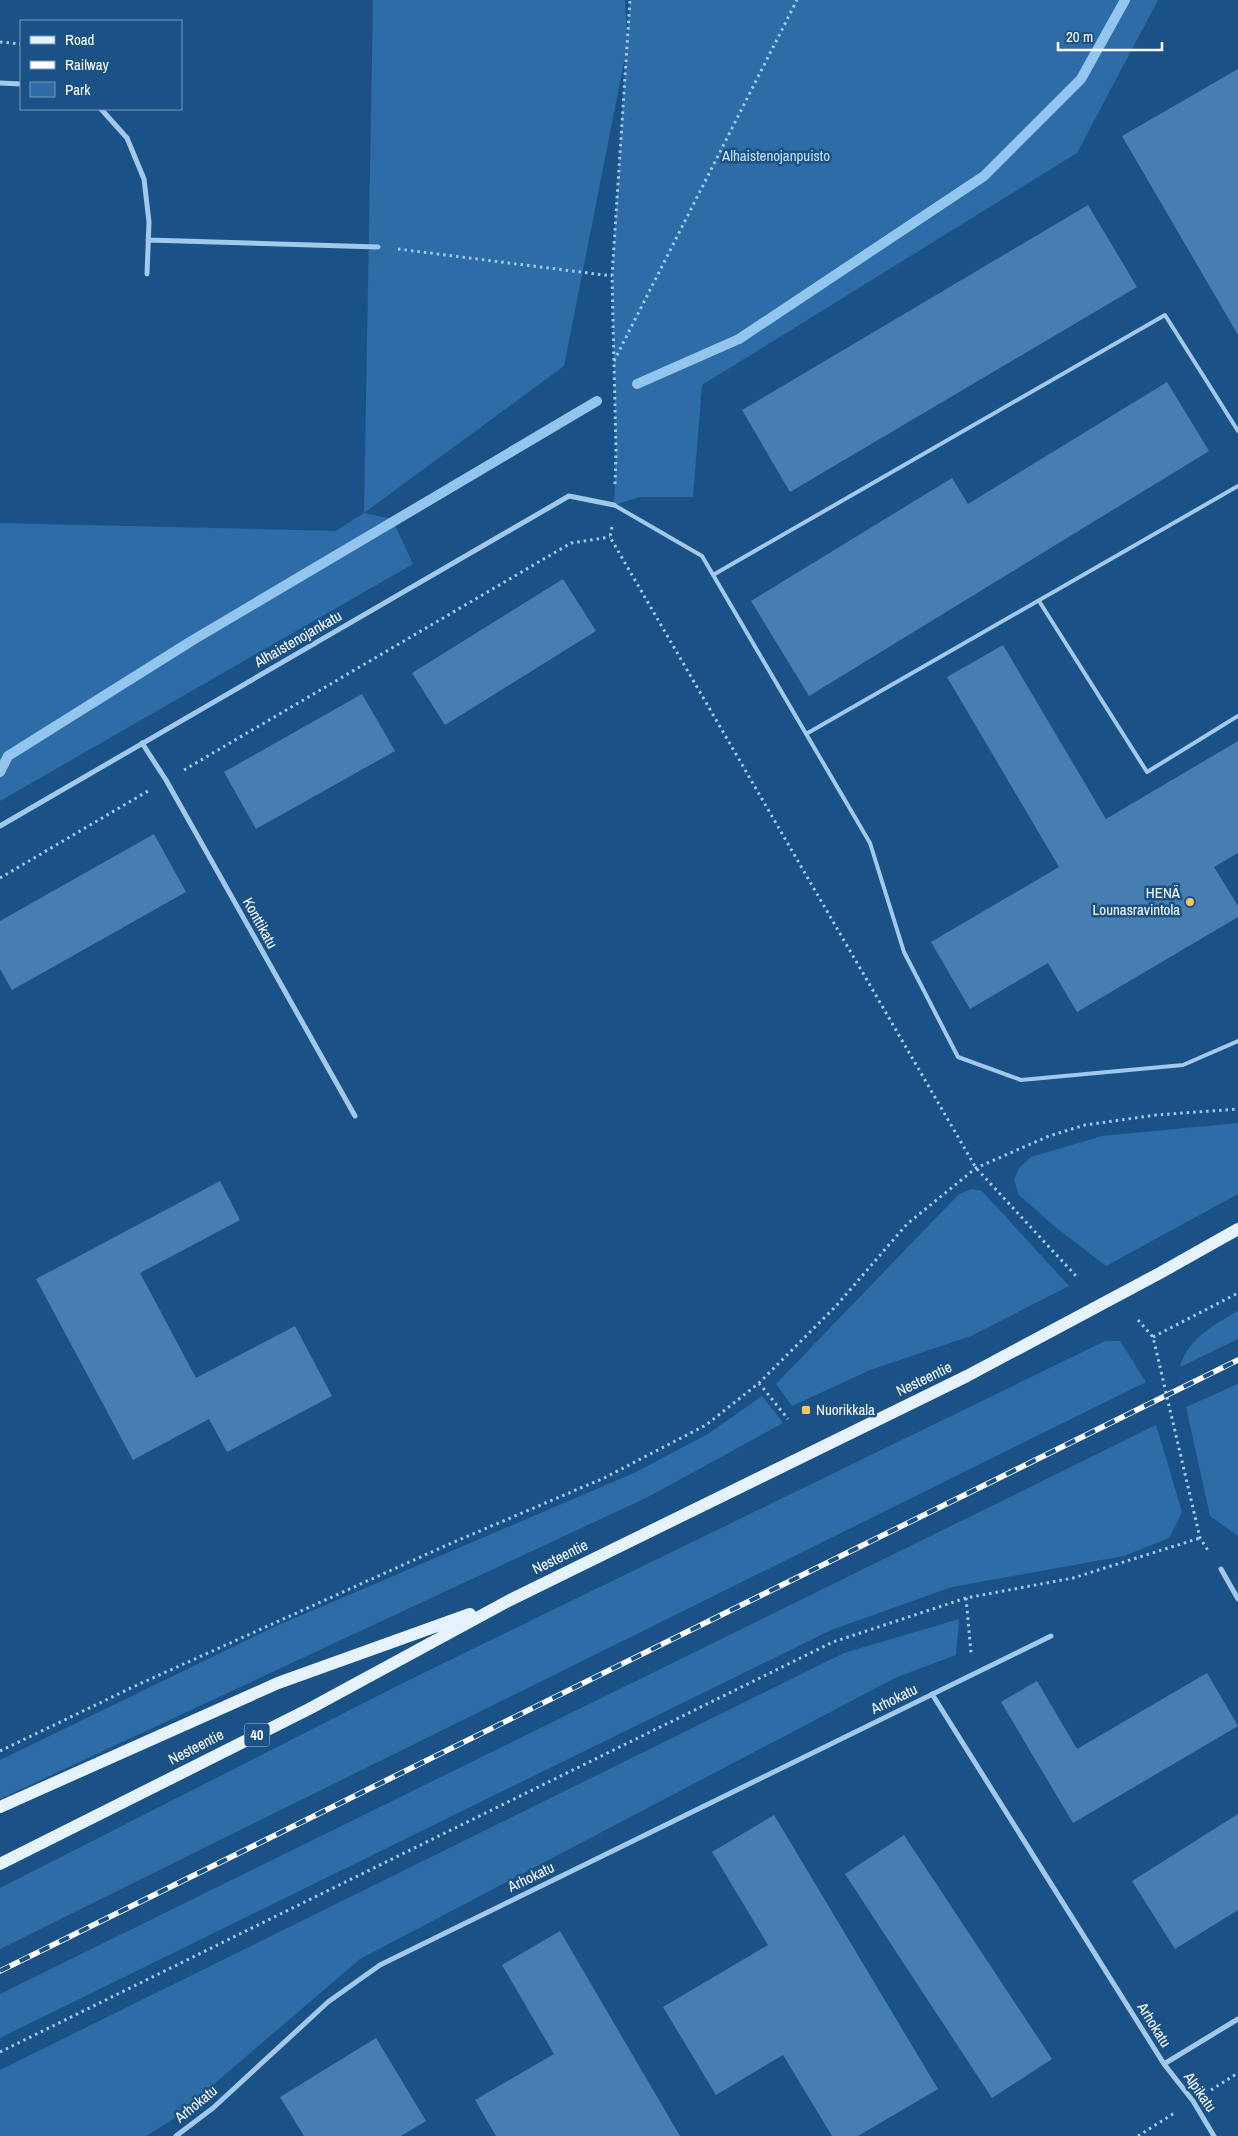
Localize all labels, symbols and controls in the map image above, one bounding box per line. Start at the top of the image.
legend [20,20,182,110]
scale bar [1058,20,1162,52]
text: 20 m [1066,26,1093,47]
text: Road [65,29,94,50]
text: Railway [65,54,110,75]
text: Park [65,79,91,100]
park label: Alhaistenojanpuisto [721,145,830,166]
street label: Alhaistenojankatu [249,605,345,673]
place label: HENÄ Lounasravintola [1092,882,1181,920]
street label: Konttikatu [238,893,283,952]
marker: HENÄ Lounasravintola [1184,896,1196,908]
street label: Nesteentie [892,1356,955,1401]
place label: Nuorikkala [816,1399,875,1420]
marker: Nuorikkala [800,1404,812,1416]
street label: Nesteentie [528,1534,591,1579]
street label: Arhokatu [866,1678,921,1719]
street label: Nesteentie [164,1724,227,1769]
road number: 40 [244,1724,270,1746]
street label: Arhokatu [503,1856,558,1897]
street label: Arhokatu [1132,1997,1176,2051]
street label: Alpikatu [1178,2067,1222,2116]
street label: Arhokatu [169,2080,221,2128]

